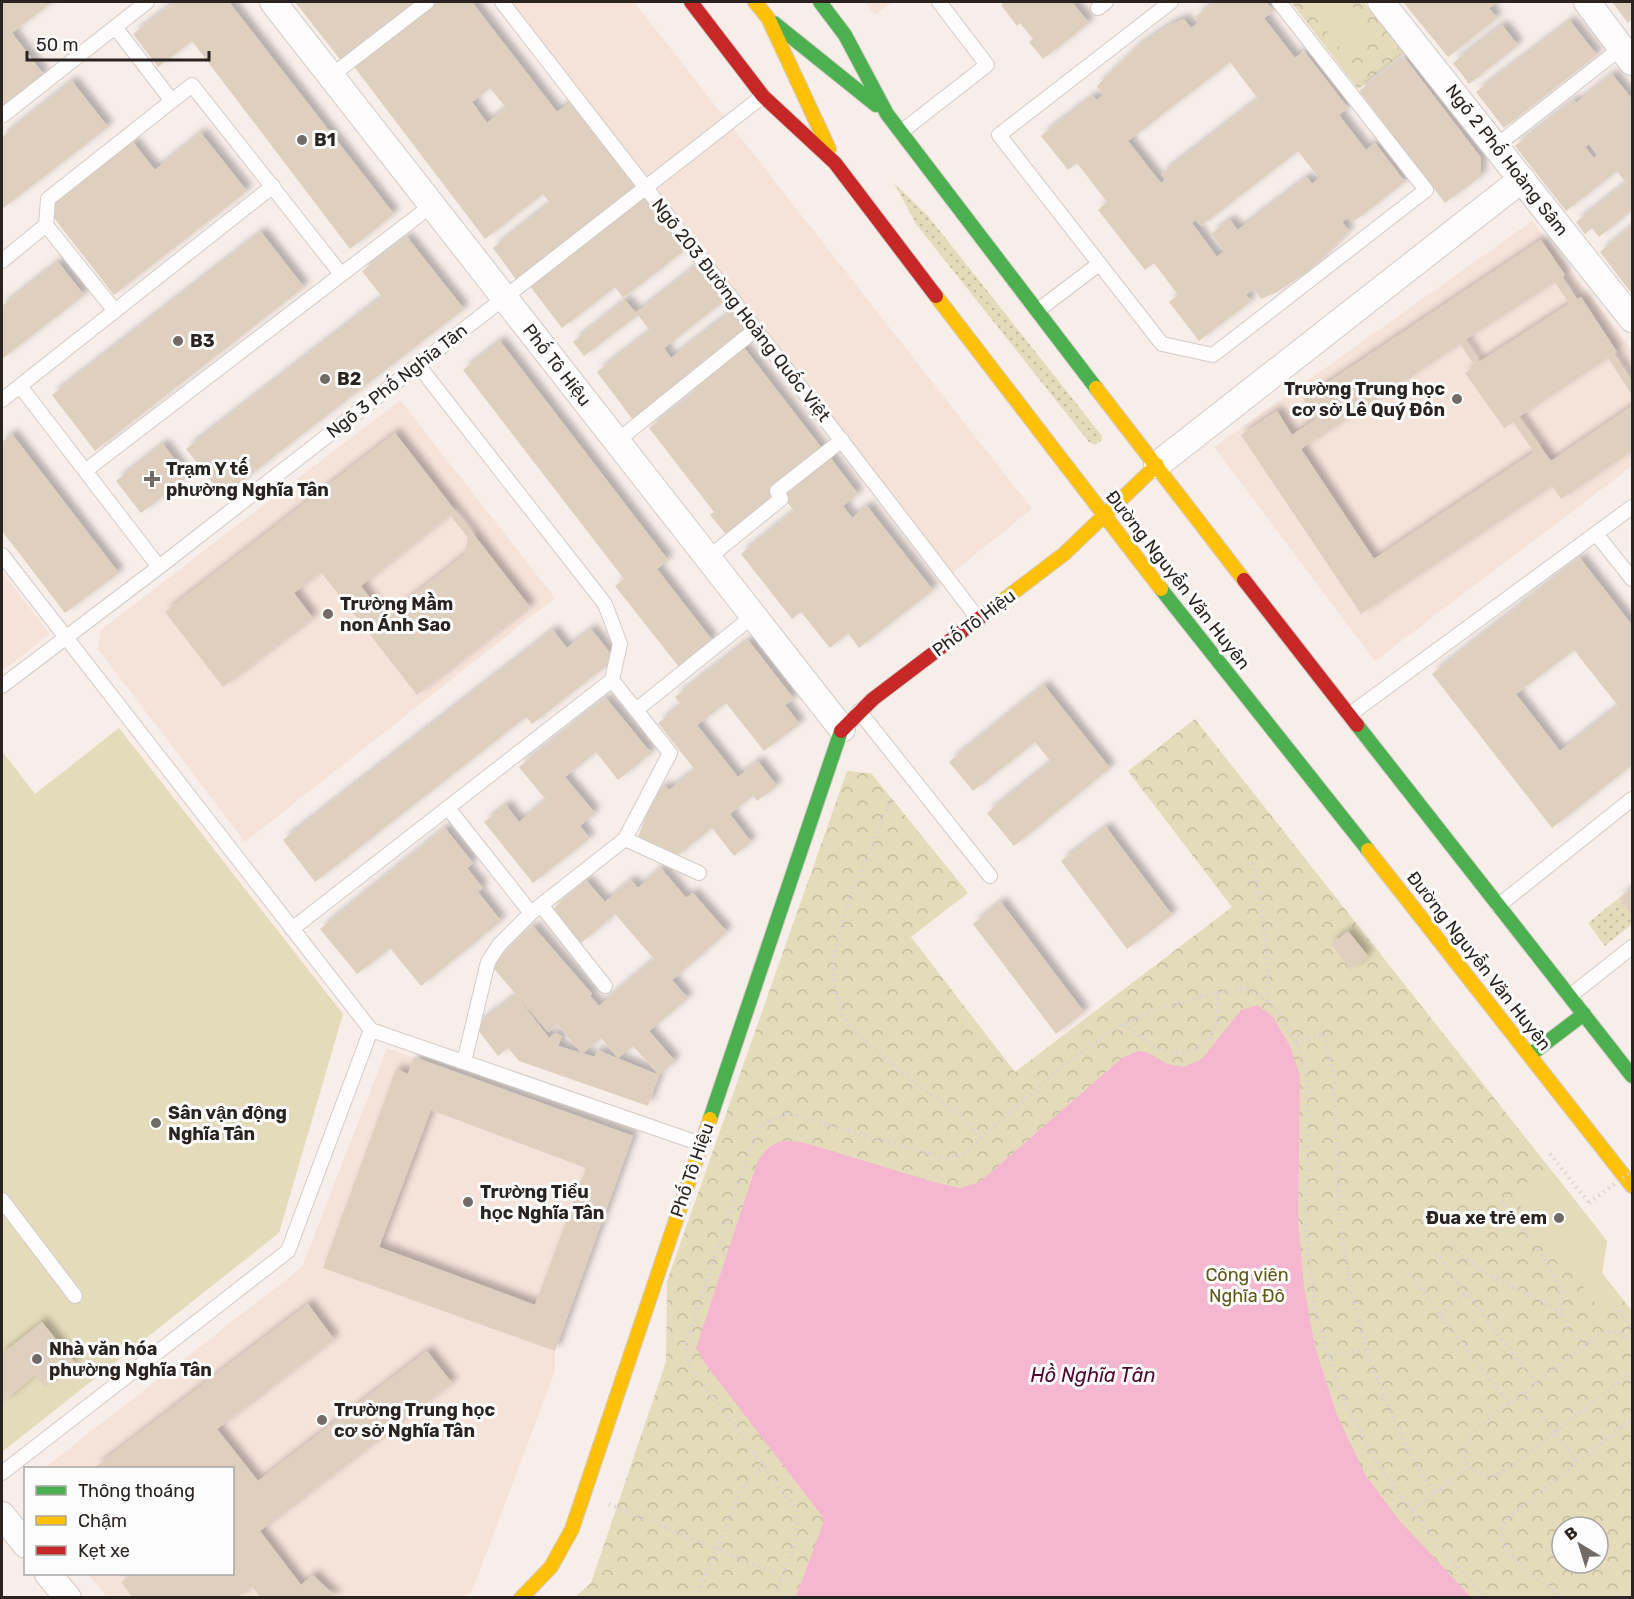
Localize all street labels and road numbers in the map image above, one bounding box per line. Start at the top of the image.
street label: Ngõ 2 Phố Hoàng Sâm [1441,79,1574,240]
street label: Ngõ 203 Đường Hoàng Quốc Việt [647,193,836,426]
street label: Ngõ 3 Phố Nghĩa Tân [322,319,472,443]
street label: Phố Tô Hiệu [518,319,597,411]
street label: Đường Nguyễn Văn Huyên [1101,485,1255,674]
street label: Phố Tô Hiệu [928,584,1020,661]
street label: Đường Nguyễn Văn Huyên [1402,866,1556,1055]
street label: Phố Tô Hiệu [665,1120,718,1220]

